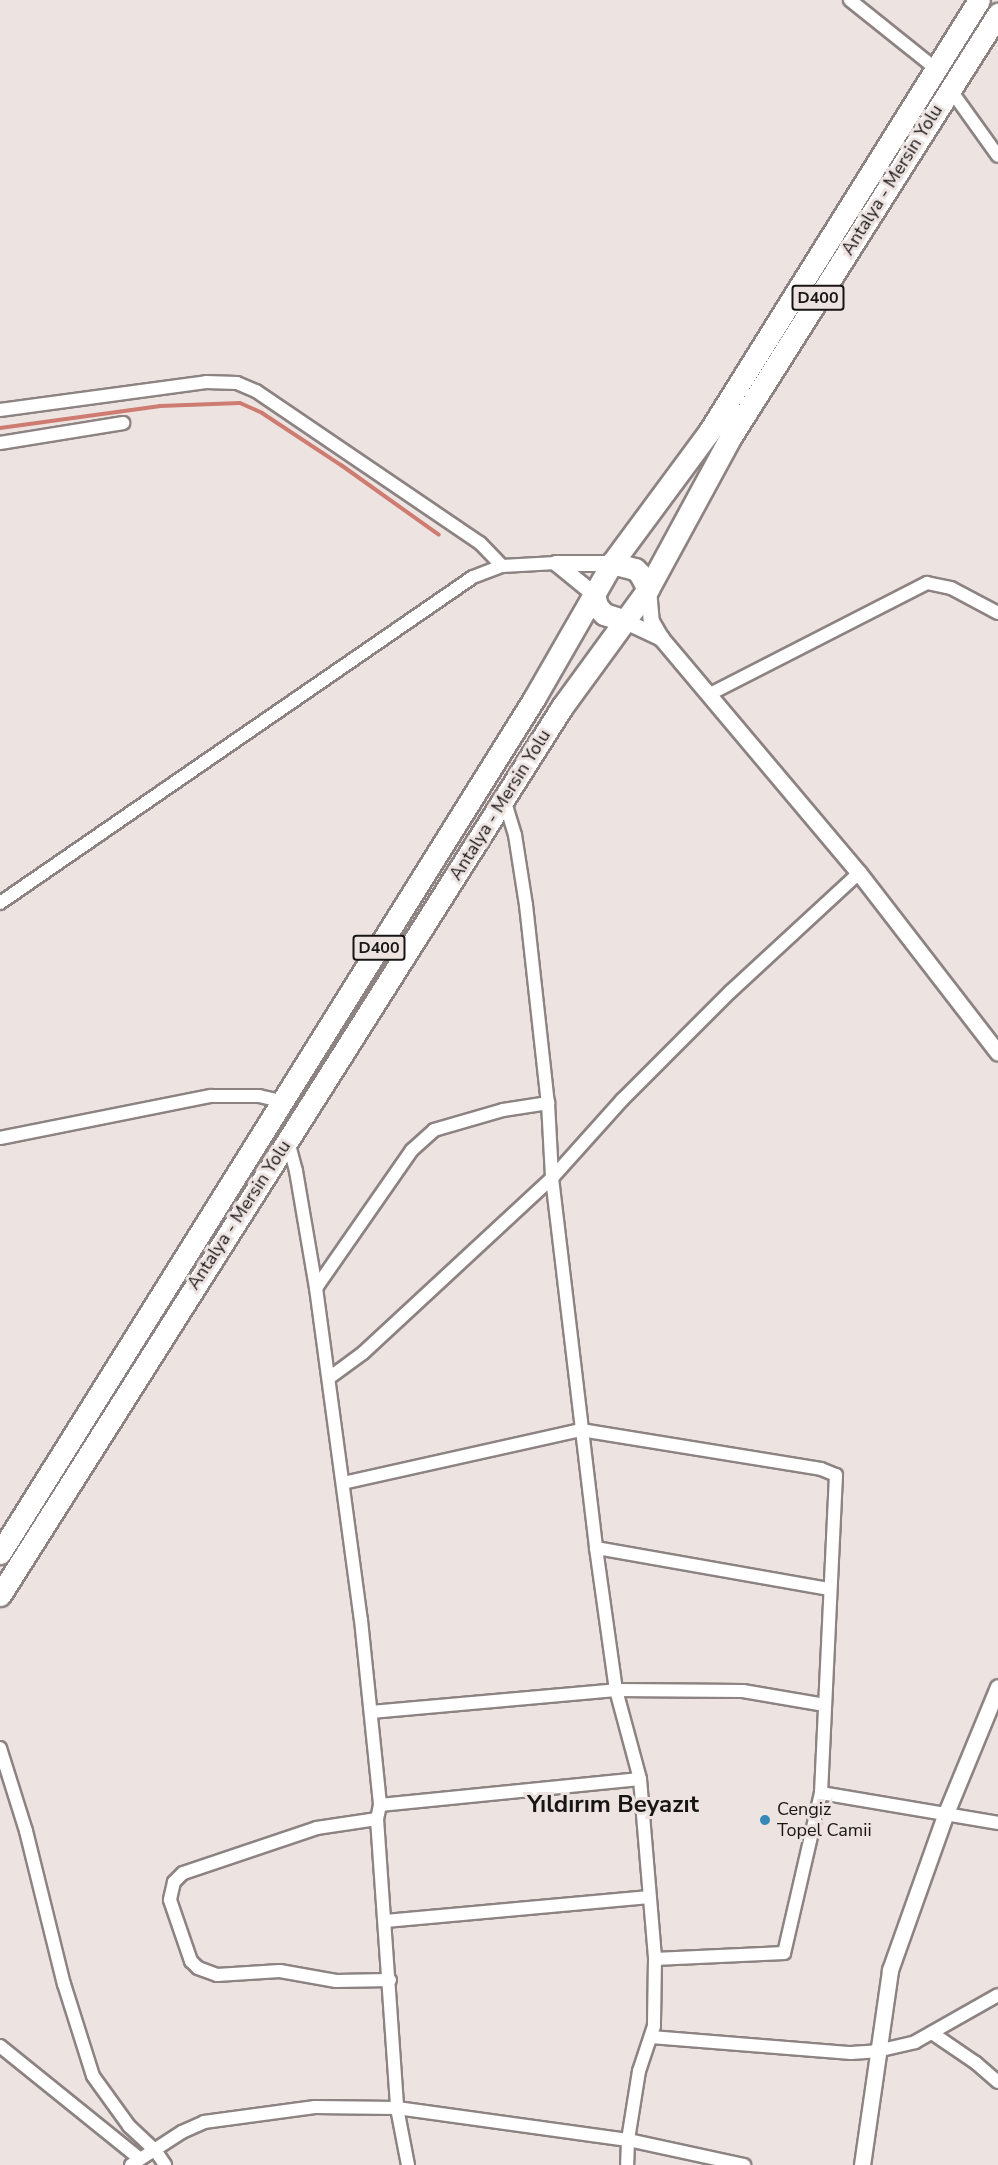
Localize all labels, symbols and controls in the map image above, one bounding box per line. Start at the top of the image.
street label: Antalya - Mersin Yolu [837,101,947,259]
road number: D400 [791,285,845,311]
street label: Antalya - Mersin Yolu [445,726,555,884]
road number: D400 [352,935,406,961]
street label: Antalya - Mersin Yolu [183,1136,295,1294]
district label: Yıldırım Beyazıt [527,1791,699,1819]
place label: Cengiz Topel Camii [777,1799,872,1842]
marker: Cengiz Topel Camii [758,1813,772,1827]

